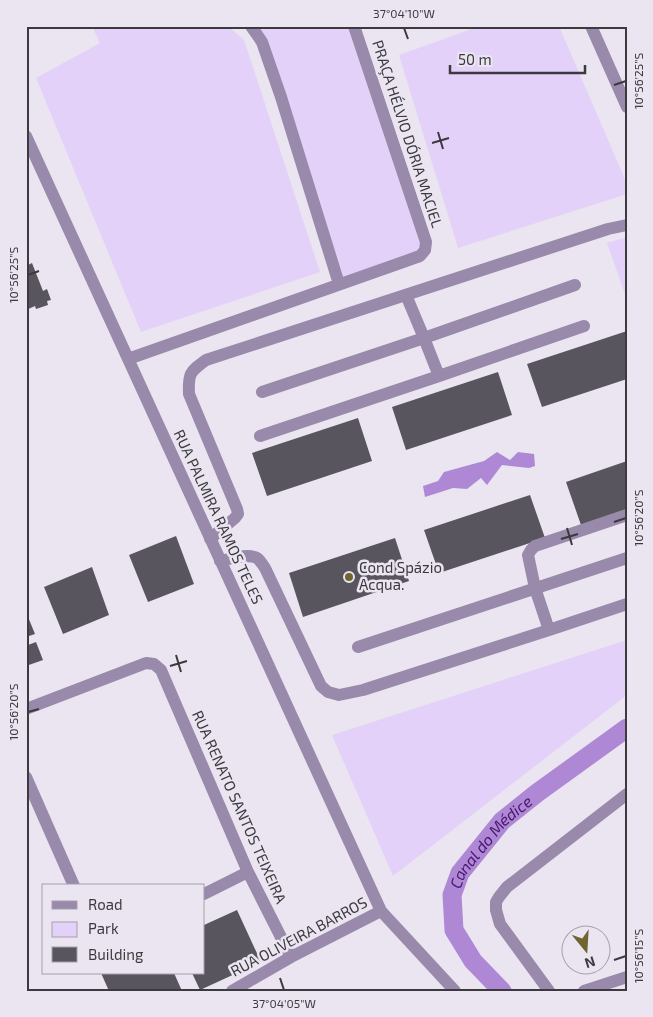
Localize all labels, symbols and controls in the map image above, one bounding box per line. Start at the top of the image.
text: 37°04'10"W [373,6,435,20]
street label: PRAÇA HÉLVIO DÓRIA MACIEL [368,38,447,230]
scale bar [450,42,586,74]
text: 50 m [458,50,492,68]
text: 10°56'25"S [631,53,645,109]
text: 10°56'25"S [6,247,20,303]
street label: RUA PALMIRA RAMOS TELES [171,426,267,607]
text: 10°56'20"S [631,489,645,547]
place label: Cond Spázio Acqua. [359,558,442,593]
marker: Cond Spázio Acqua. [343,571,355,583]
text: 10°56'20"S [6,683,20,741]
street label: RUA RENATO SANTOS TEIXEIRA [189,707,291,907]
water label: Canal do Médice [445,791,536,891]
legend [42,884,205,974]
street label: RUA OLIVEIRA BARROS [227,893,370,980]
text: Road [88,895,123,913]
text: Park [88,919,119,937]
north arrow [560,924,610,974]
text: 10°56'15"S [631,929,645,983]
text: Building [88,945,144,963]
text: N [583,953,598,972]
text: 37°04'05"W [252,996,316,1010]

